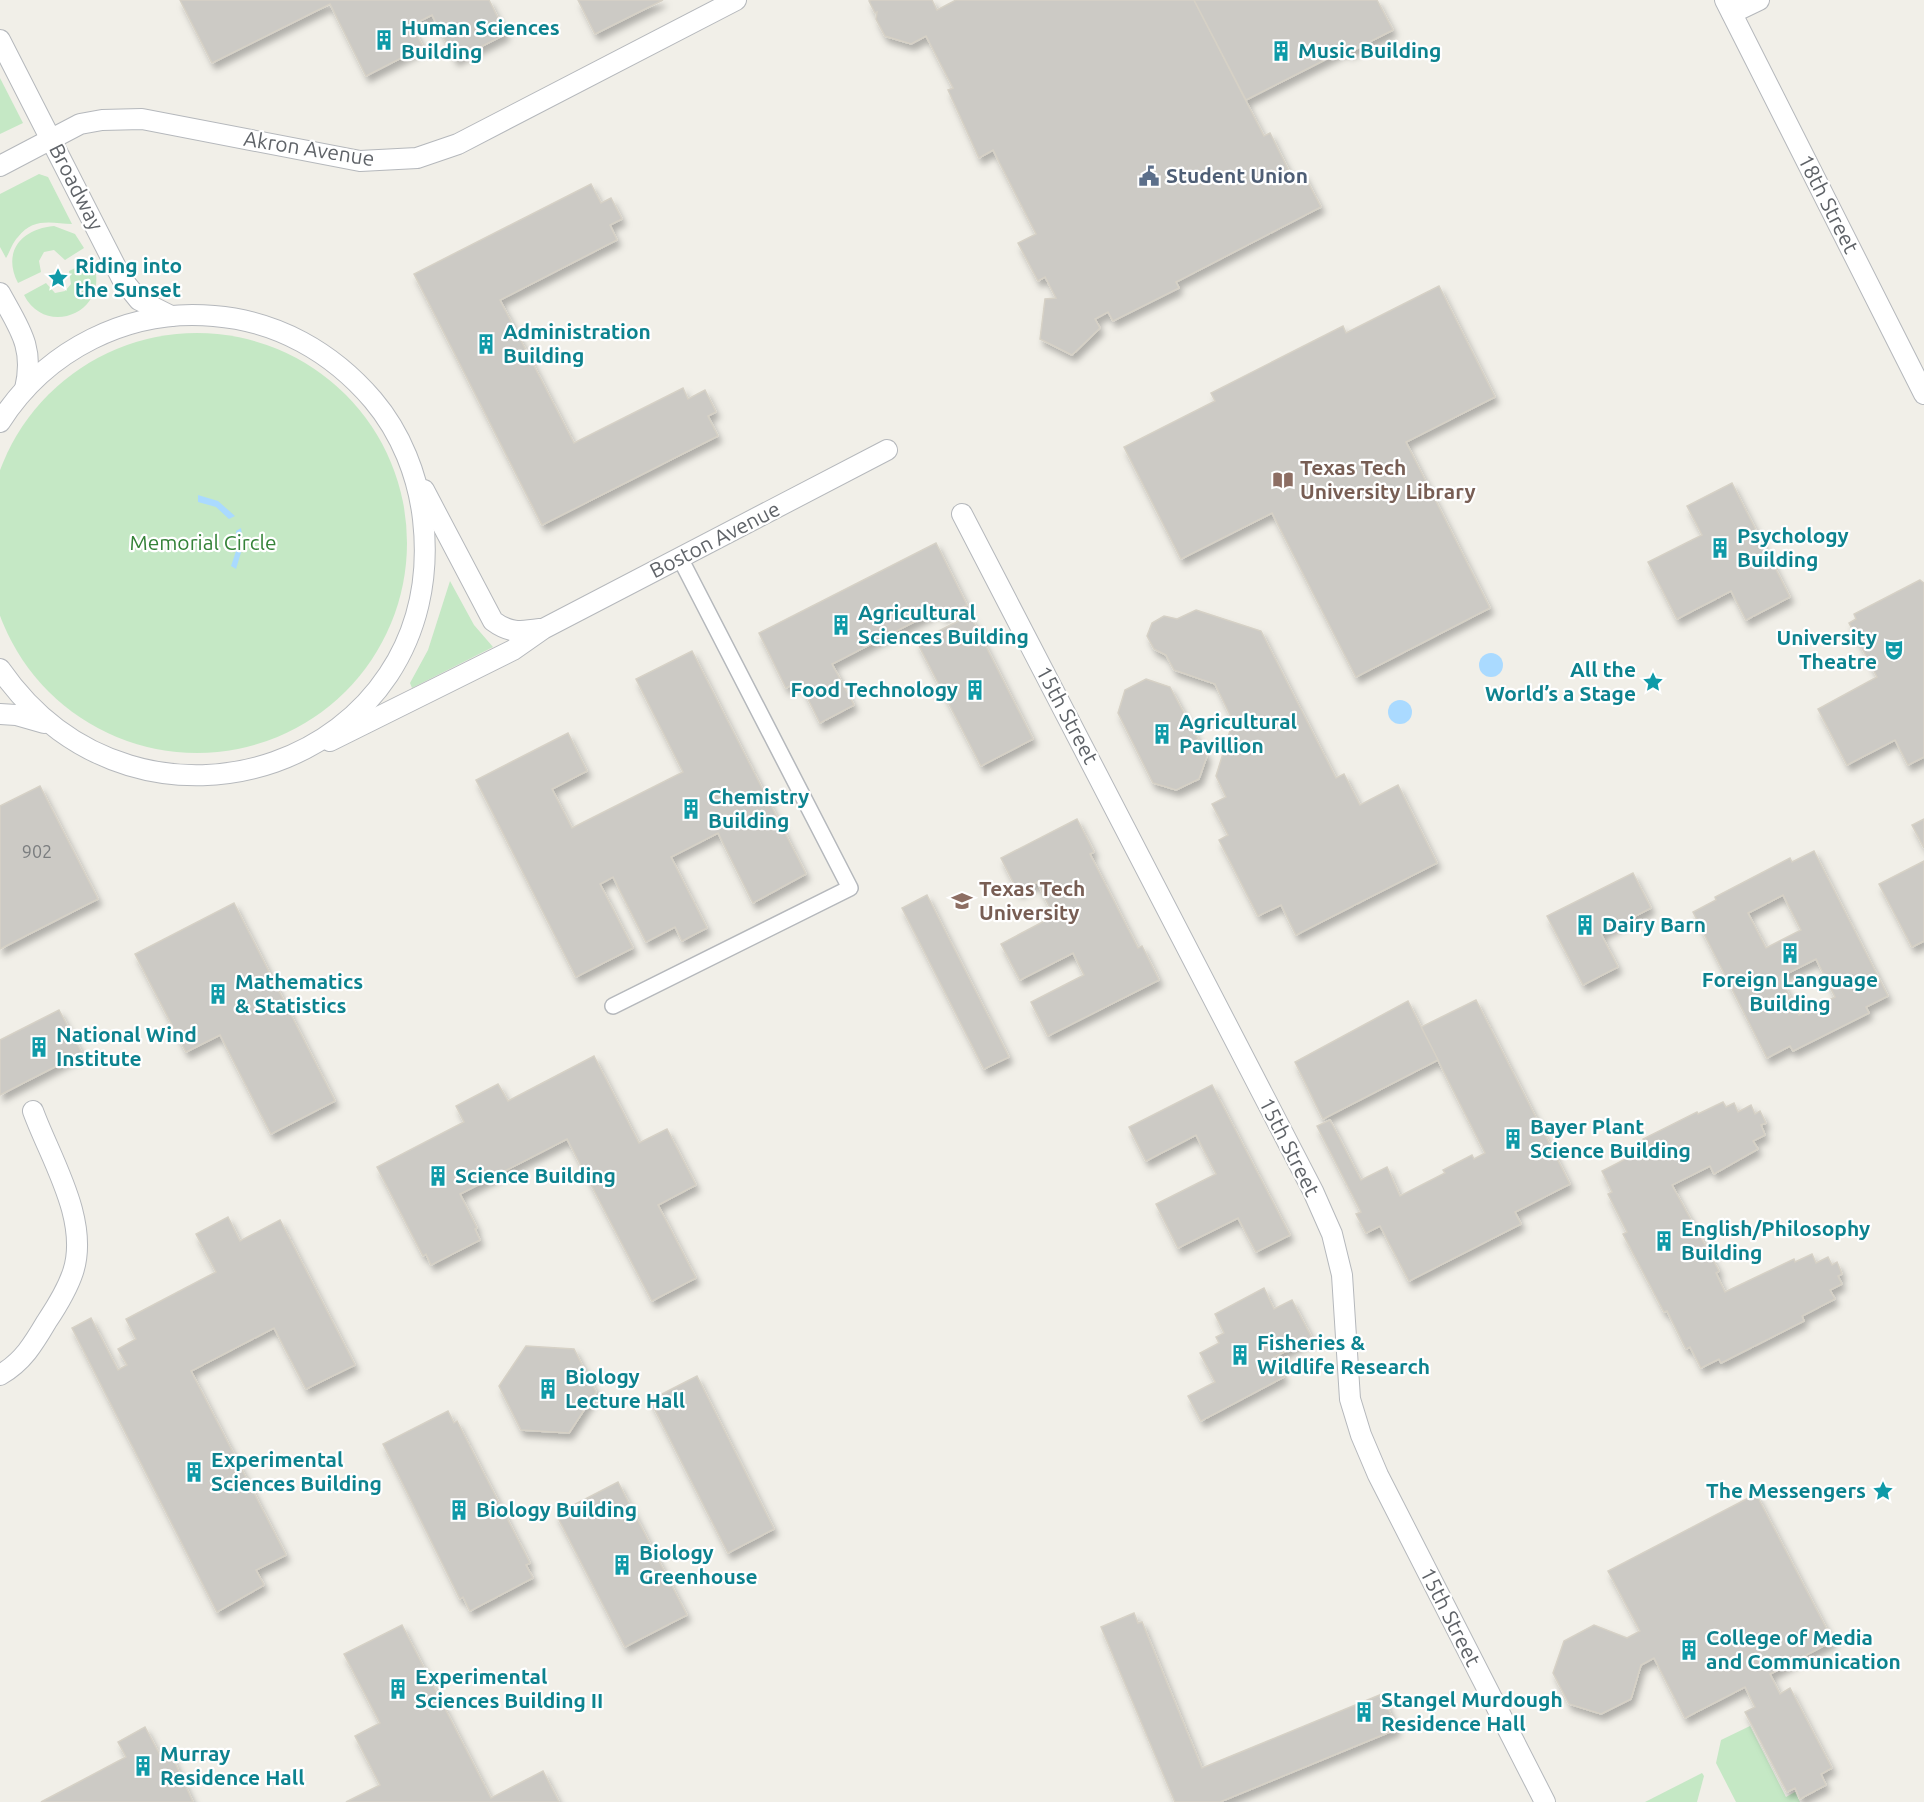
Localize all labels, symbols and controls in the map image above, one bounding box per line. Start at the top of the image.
place label: Human Sciences Building [401,15,560,63]
building icon: Human Sciences Building [372,28,396,52]
place label: Music Building [1298,38,1442,62]
building icon: Music Building [1269,39,1293,63]
street label: Akron Avenue [242,126,376,170]
street label: Broadway [45,139,109,234]
street label: 18th Street [1794,150,1864,257]
place label: Student Union [1166,163,1308,187]
public building icon: Student Union [1137,164,1161,188]
place label: Riding into the Sunset [75,253,182,301]
place icon: Riding into the Sunset [46,266,70,290]
place label: Administration Building [503,319,651,367]
building icon: Administration Building [474,332,498,356]
place label: Texas Tech University Library [1300,455,1476,503]
library icon: Texas Tech University Library [1271,468,1295,492]
street label: Boston Avenue [645,496,784,582]
place label: Psychology Building [1737,523,1849,571]
park label: Memorial Circle [129,530,277,554]
building icon: Psychology Building [1708,536,1732,560]
place label: Agricultural Sciences Building [858,600,1029,648]
building icon: Agricultural Sciences Building [829,613,853,637]
place label: University Theatre [1777,625,1877,673]
theatre icon: University Theatre [1882,638,1906,662]
place label: All the World’s a Stage [1485,657,1636,705]
street label: 15th Street [1032,661,1104,768]
place icon: All the World’s a Stage [1641,670,1665,694]
place label: Food Technology [790,677,958,701]
building icon: Food Technology [963,678,987,702]
place label: Agricultural Pavillion [1179,709,1297,757]
building icon: Agricultural Pavillion [1150,722,1174,746]
place label: Chemistry Building [708,784,809,832]
building icon: Chemistry Building [679,797,703,821]
house number: 902 [22,841,52,861]
place label: Texas Tech University [979,876,1085,924]
school or university icon: Texas Tech University [950,889,974,913]
place label: Dairy Barn [1602,912,1706,936]
building icon: Dairy Barn [1573,913,1597,937]
building icon: Foreign Language Building [1778,941,1802,965]
place label: Foreign Language Building [1702,967,1878,1015]
place label: Mathematics & Statistics [235,969,363,1017]
building icon: Mathematics & Statistics [206,982,230,1006]
place label: National Wind Institute [56,1022,197,1070]
building icon: National Wind Institute [27,1035,51,1059]
street label: 15th Street [1255,1093,1325,1200]
place label: Bayer Plant Science Building [1530,1114,1691,1162]
building icon: Bayer Plant Science Building [1501,1127,1525,1151]
place label: Science Building [455,1163,616,1187]
building icon: Science Building [426,1164,450,1188]
place label: English/Philosophy Building [1681,1216,1870,1264]
building icon: English/Philosophy Building [1652,1229,1676,1253]
place label: Fisheries & Wildlife Research [1257,1330,1430,1378]
building icon: Fisheries & Wildlife Research [1228,1343,1252,1367]
place label: Biology Lecture Hall [565,1364,685,1412]
building icon: Biology Lecture Hall [536,1377,560,1401]
place label: Experimental Sciences Building [211,1447,382,1495]
building icon: Experimental Sciences Building [182,1460,206,1484]
place label: The Messengers [1706,1478,1866,1502]
place icon: The Messengers [1871,1479,1895,1503]
place label: Biology Building [476,1497,637,1521]
building icon: Biology Building [447,1498,471,1522]
place label: Biology Greenhouse [639,1540,758,1588]
building icon: Biology Greenhouse [610,1553,634,1577]
street label: 15th Street [1416,1563,1486,1670]
place label: College of Media and Communication [1706,1625,1901,1673]
building icon: College of Media and Communication [1677,1638,1701,1662]
place label: Experimental Sciences Building II [415,1664,603,1712]
building icon: Experimental Sciences Building II [386,1677,410,1701]
place label: Stangel Murdough Residence Hall [1381,1687,1563,1735]
building icon: Stangel Murdough Residence Hall [1352,1700,1376,1724]
place label: Murray Residence Hall [160,1741,305,1789]
building icon: Murray Residence Hall [131,1754,155,1778]

